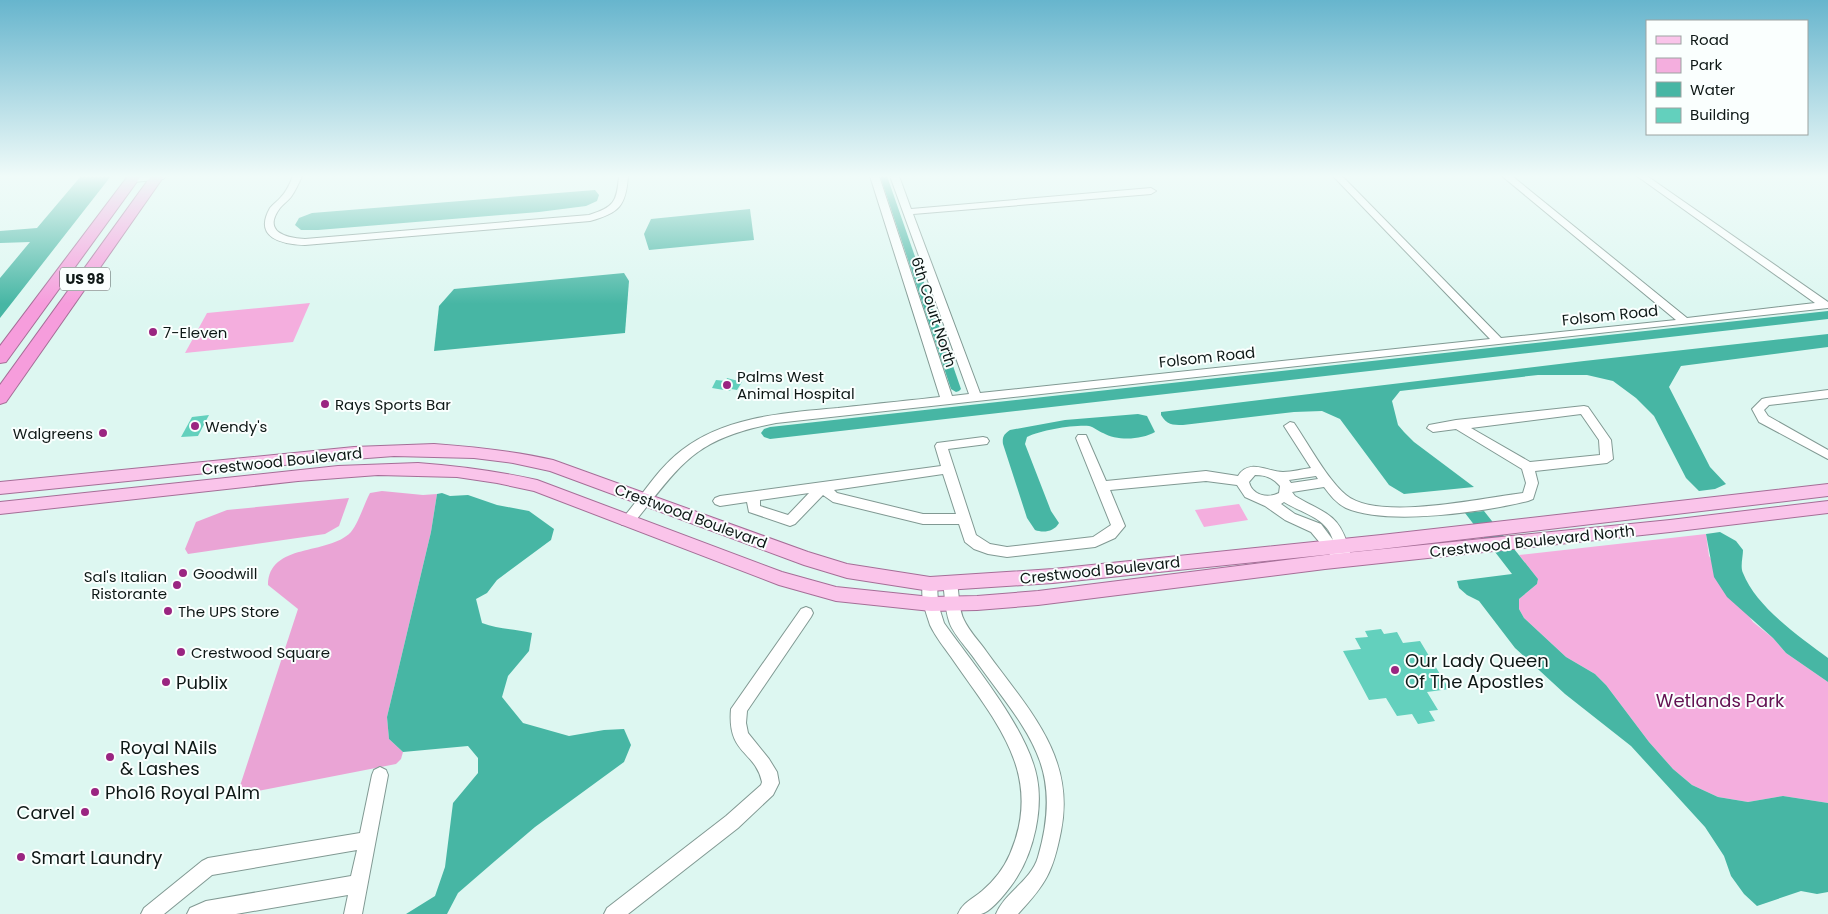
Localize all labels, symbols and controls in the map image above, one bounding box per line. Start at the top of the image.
legend [1646,20,1808,135]
text: Road [1690,29,1729,50]
text: Park [1690,54,1722,75]
text: Water [1690,79,1736,100]
text: Building [1690,104,1750,125]
street label: 6th Court North [906,254,962,370]
road number: US 98 [60,268,110,290]
street label: Folsom Road [1561,300,1659,330]
place label: 7-Eleven [163,322,227,343]
marker: 7-Eleven [147,326,159,338]
street label: Folsom Road [1158,342,1256,372]
place label: Palms West Animal Hospital [737,366,855,404]
marker: Palms West Animal Hospital [721,379,733,391]
place label: Rays Sports Bar [335,394,451,415]
marker: Rays Sports Bar [319,398,331,410]
place label: Wendy's [205,416,268,437]
marker: Wendy's [189,420,201,432]
place label: Walgreens [13,423,93,444]
marker: Walgreens [97,427,109,439]
street label: Crestwood Boulevard [201,442,363,480]
street label: Crestwood Boulevard [612,479,770,553]
street label: Crestwood Boulevard North [1429,520,1635,562]
street label: Crestwood Boulevard [1019,551,1181,589]
place label: Goodwill [193,563,257,584]
place label: Sal's Italian Ristorante [84,566,167,604]
marker: Goodwill [177,567,189,579]
marker: Sal's Italian Ristorante [171,579,183,591]
place label: The UPS Store [178,601,279,622]
marker: The UPS Store [162,605,174,617]
place label: Crestwood Square [191,642,330,663]
marker: Crestwood Square [175,646,187,658]
place label: Our Lady Queen Of The Apostles [1405,648,1549,694]
marker: Our Lady Queen Of The Apostles [1389,664,1401,676]
place label: Publix [176,670,228,695]
marker: Publix [160,676,172,688]
park label: Wetlands Park [1656,688,1785,713]
place label: Royal NAils & Lashes [120,735,217,781]
marker: Royal NAils & Lashes [104,751,116,763]
place label: Pho16 Royal PAlm [105,780,260,805]
marker: Pho16 Royal PAlm [89,786,101,798]
place label: Carvel [17,800,75,825]
marker: Carvel [79,806,91,818]
place label: Smart Laundry [31,845,162,870]
marker: Smart Laundry [15,851,27,863]

